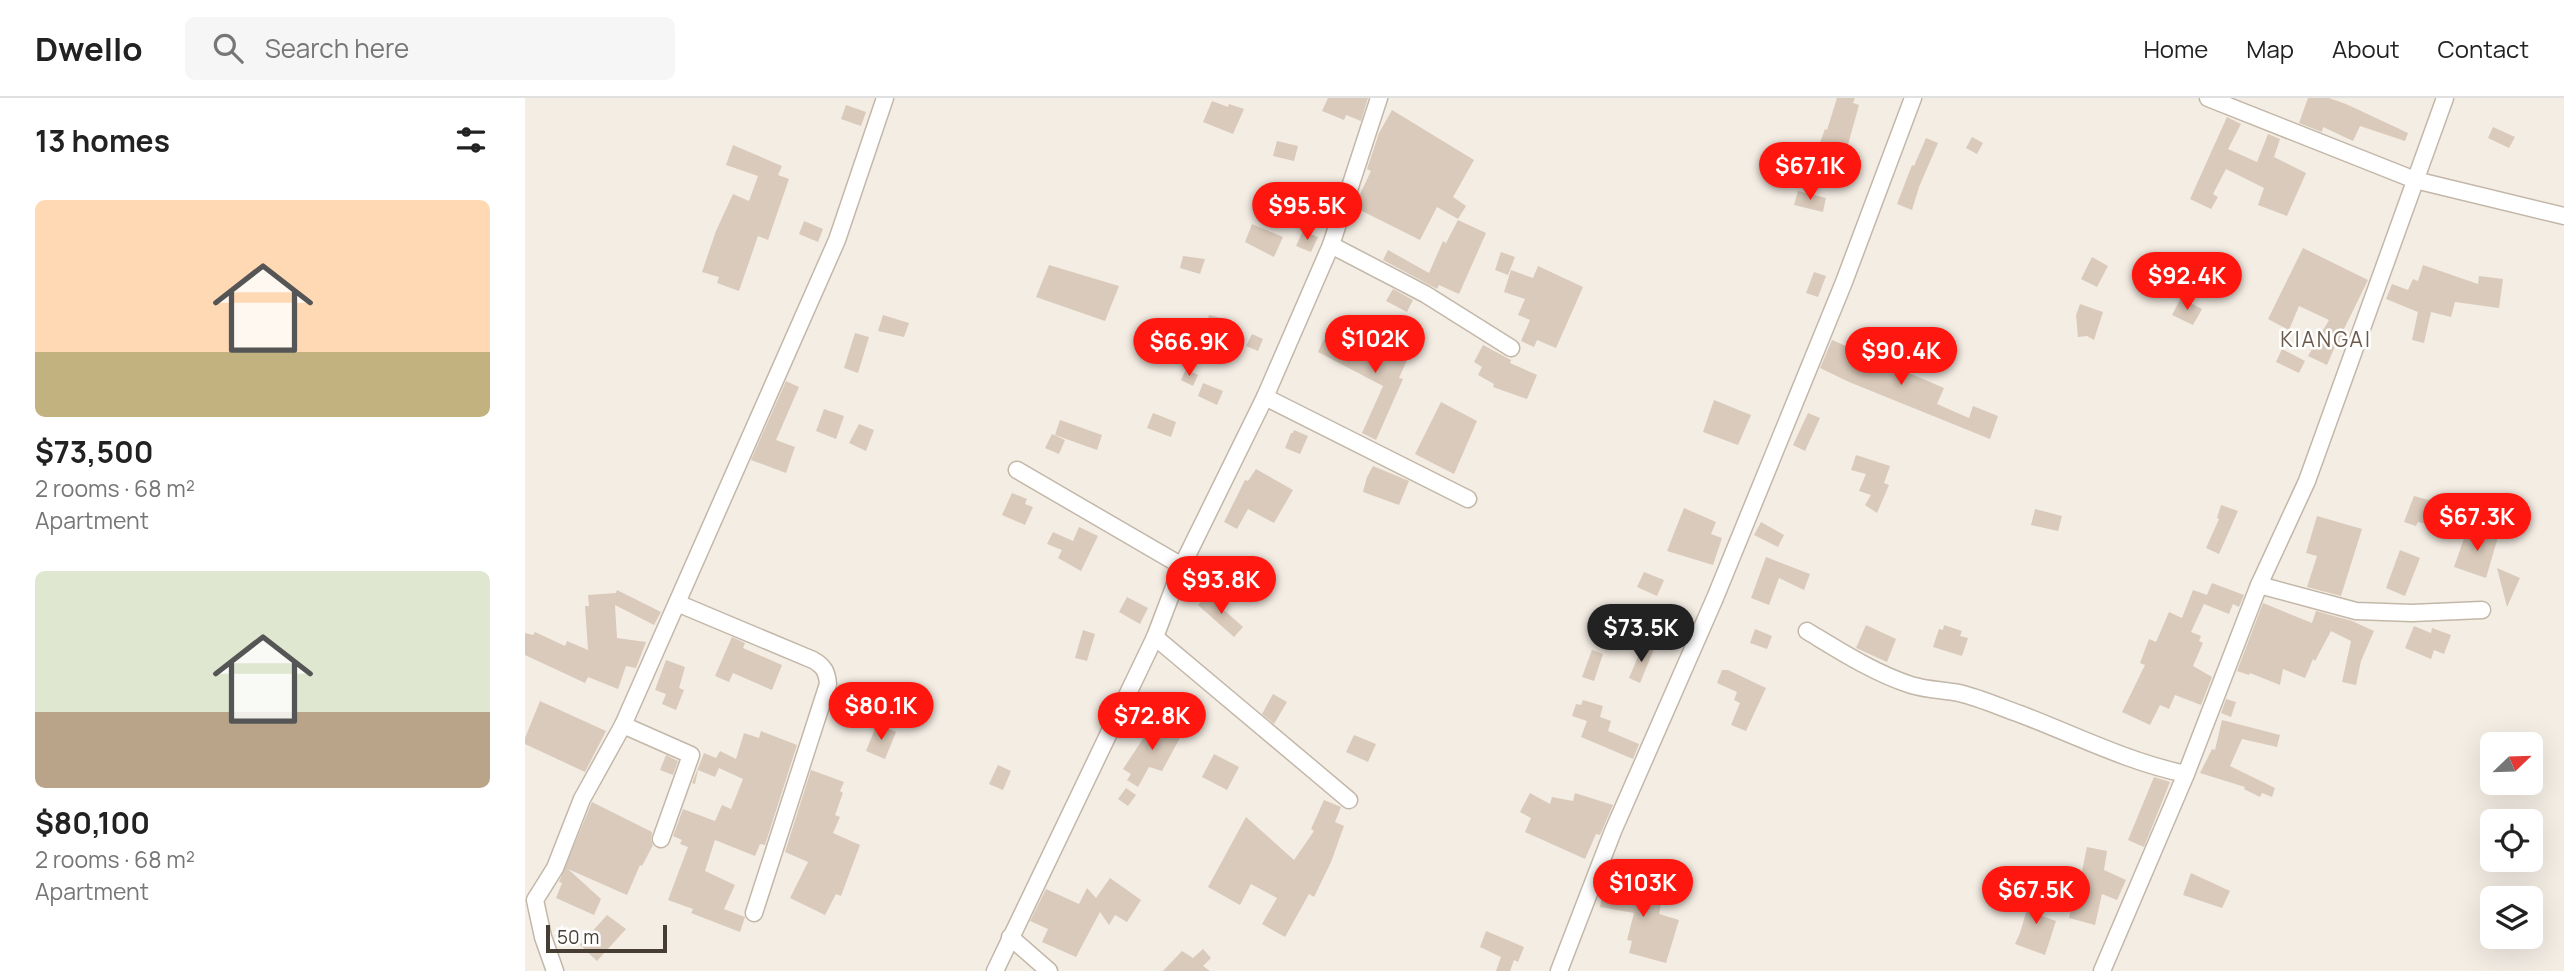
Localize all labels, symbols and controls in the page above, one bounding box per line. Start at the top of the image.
search box [185,17,675,80]
text: Dwello [35,26,143,71]
icon: search [209,29,247,67]
text: Search here [265,30,409,66]
text: Home [2143,32,2208,65]
text: Map [2246,32,2294,65]
text: About [2332,32,2400,65]
text: Contact [2438,32,2529,65]
text: 13 homes [35,120,170,161]
icon: filters [452,121,490,159]
pin: $67.1K [1753,142,1867,202]
text: $67.1K [1775,149,1845,181]
pin: $95.5K [1250,183,1364,242]
text: $95.5K [1268,189,1346,221]
icon: home [200,245,326,371]
pin: $92.4K [2130,252,2244,312]
text: $92.4K [2148,259,2226,291]
pin: $102K [1326,316,1424,375]
pin: $66.9K [1132,318,1246,378]
text: $102K [1341,322,1409,354]
text: $66.9K [1149,325,1229,357]
district label: KIANGAI [2280,325,2372,353]
pin: $90.4K [1844,328,1958,387]
text: $90.4K [1861,334,1941,366]
text: $73,500 [35,431,153,472]
text: 2 rooms · 68 m² [35,472,195,504]
pin: $67.3K [2420,494,2534,553]
text: $67.3K [2439,500,2515,532]
text: Apartment [35,504,149,536]
pin: $93.8K [1164,556,1278,616]
text: $93.8K [1182,563,1260,595]
pin: $73.5K [1584,604,1698,664]
text: $73.5K [1603,611,1679,643]
icon: home [200,616,326,742]
pin: $80.1K [824,682,938,742]
text: $80.1K [845,689,917,721]
pin: $72.8K [1095,692,1209,752]
text: $72.8K [1114,699,1190,731]
north arrow [2480,732,2543,794]
map controls [2480,732,2543,949]
text: $80,100 [35,802,150,843]
button: locate [2480,809,2543,872]
text: 2 rooms · 68 m² [35,843,195,875]
pin: $103K [1594,860,1692,919]
text: $103K [1609,866,1677,898]
pin: $67.5K [1979,866,2093,926]
text: $67.5K [1998,873,2074,905]
text: Apartment [35,875,149,907]
button: layers [2480,886,2543,949]
scale bar [546,922,667,954]
text: 50 m [557,924,599,950]

